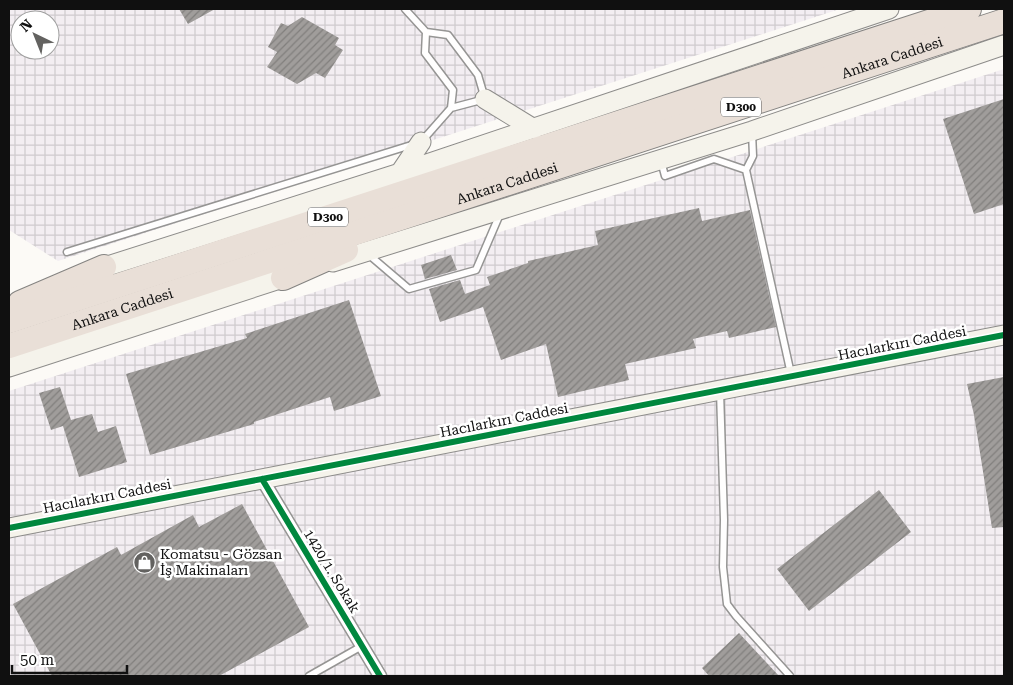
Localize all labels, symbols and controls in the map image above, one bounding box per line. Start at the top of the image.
north arrow [10,10,60,60]
text: N [17,16,36,35]
street label: Ankara Caddesi [839,33,945,82]
road number: D300 [721,98,761,116]
street label: Ankara Caddesi [454,159,560,207]
road number: D300 [308,208,348,226]
street label: Ankara Caddesi [69,285,175,333]
street label: Hacılarkırı Caddesi [837,323,968,363]
street label: Hacılarkırı Caddesi [439,400,570,440]
street label: Hacılarkırı Caddesi [42,476,173,516]
street label: 1420/1. Sokak [301,526,363,616]
place label: Komatsu - Gözsan İş Makinaları [160,546,282,578]
shop icon: Komatsu - Gözsan İş Makinaları [132,550,156,574]
scale bar [12,642,128,674]
text: 50 m [20,651,55,669]

